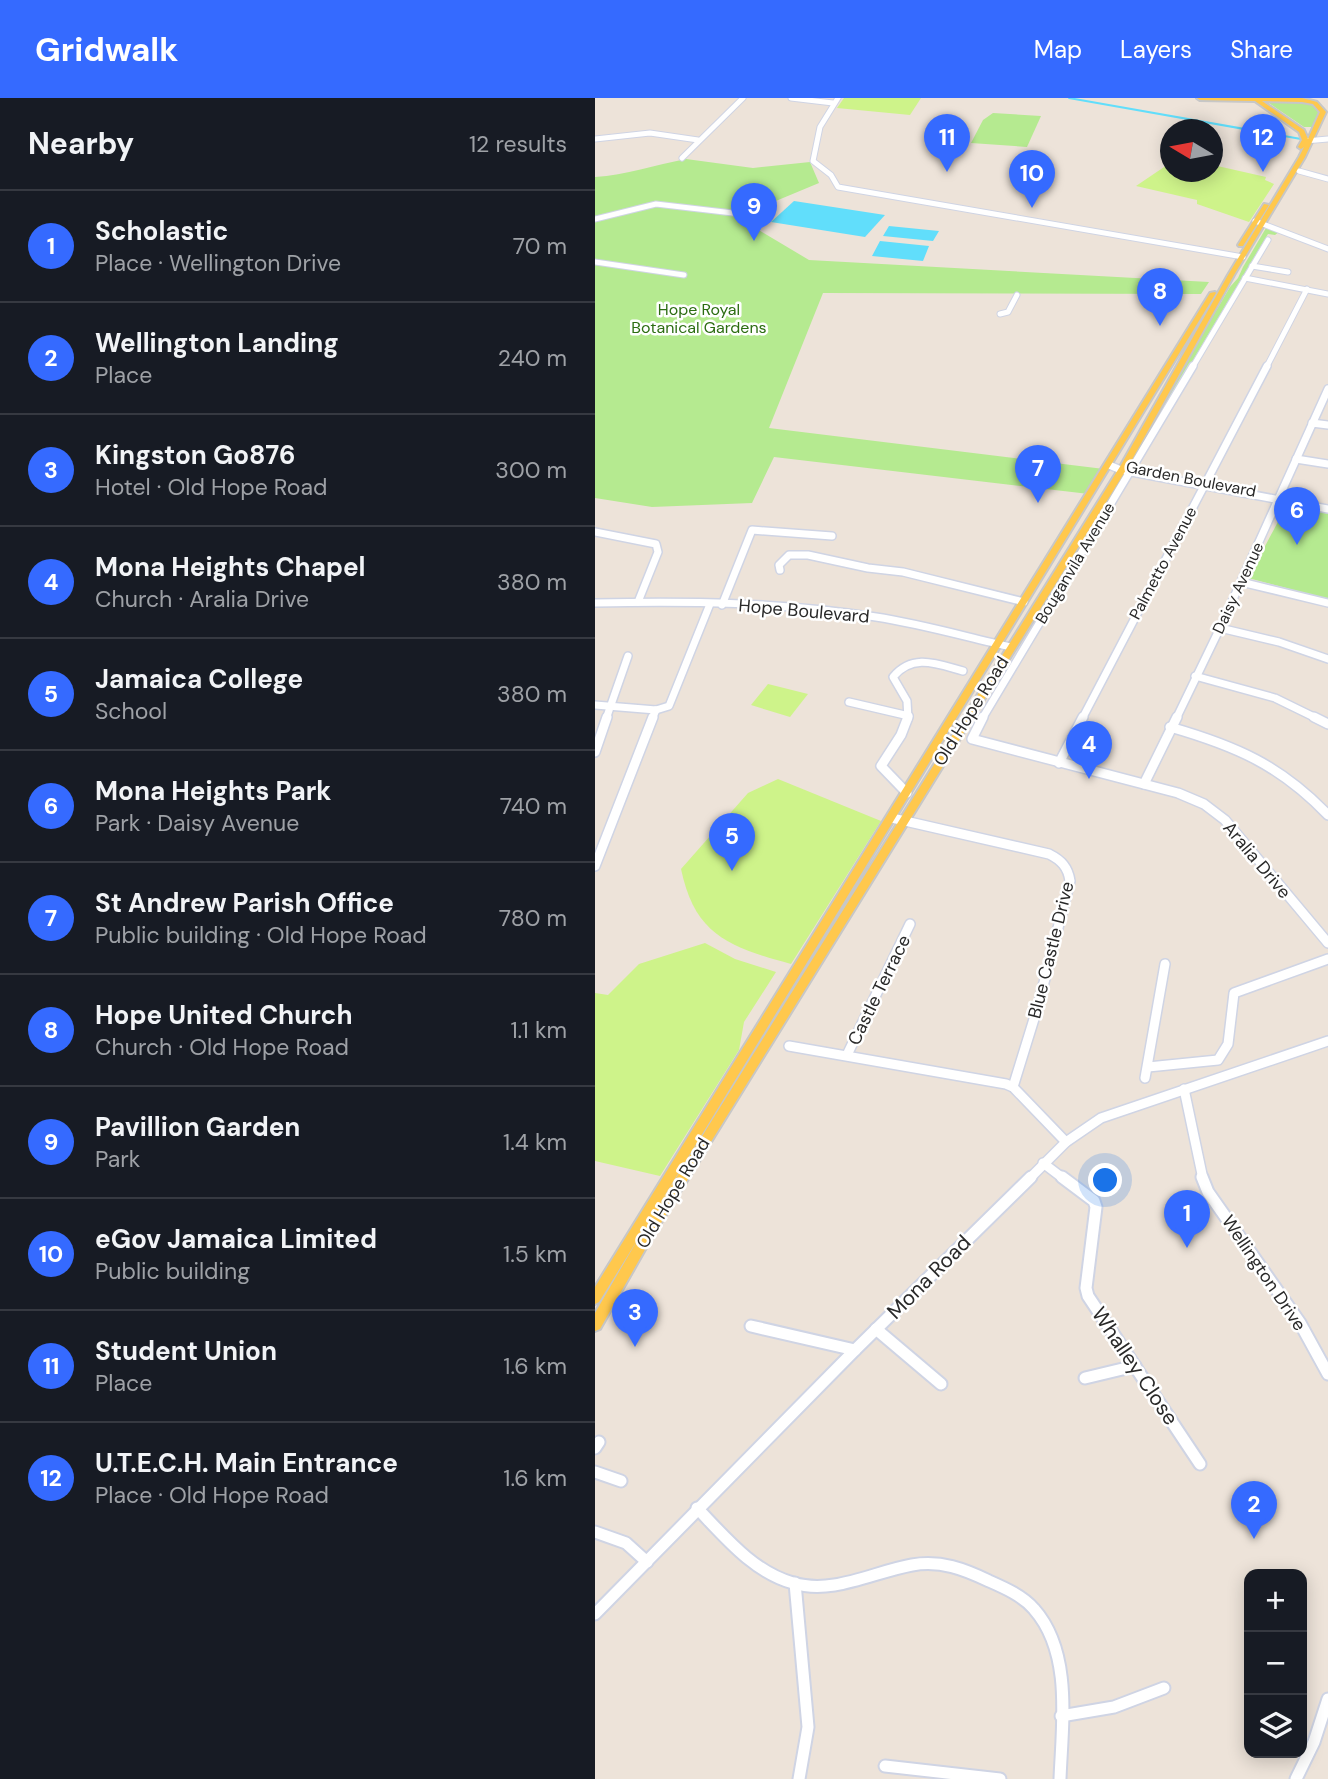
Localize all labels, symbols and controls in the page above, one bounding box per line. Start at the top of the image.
text: Gridwalk [35,28,178,71]
text: Map [1034,34,1082,65]
text: Layers [1120,34,1192,65]
text: Share [1230,34,1293,65]
pin: 11 [924,114,970,172]
pin: 12 [1240,114,1286,172]
north arrow [1160,119,1223,182]
text: Nearby [28,124,134,163]
text: 12 results [469,129,567,159]
pin: 10 [1009,150,1055,208]
pin: 9 [731,183,777,241]
text: Scholastic [95,214,228,248]
text: 1 [47,231,55,261]
text: 70 m [513,231,567,261]
text: Place · Wellington Drive [95,248,341,278]
pin: 8 [1137,268,1183,326]
park label: Hope Royal Botanical Gardens [631,299,767,338]
text: Wellington Landing [95,326,339,360]
text: 2 [44,343,58,373]
text: 240 m [498,343,567,373]
text: Place [95,360,152,390]
text: Kingston Go876 [95,438,295,472]
pin: 7 [1015,445,1061,503]
text: 3 [44,455,58,485]
text: 300 m [495,455,567,485]
street label: Garden Boulevard [1124,456,1258,502]
text: Hotel · Old Hope Road [95,472,327,502]
pin: 6 [1274,487,1320,545]
street label: Bouganvila Avenue [1030,498,1120,628]
street label: Palmetto Avenue [1124,503,1202,623]
street label: Daisy Avenue [1208,539,1268,637]
text: Mona Heights Chapel [95,550,366,584]
text: 4 [44,567,58,597]
text: 380 m [497,567,567,597]
text: Church · Aralia Drive [95,584,309,614]
street label: Hope Boulevard [738,593,870,629]
street label: Old Hope Road [928,652,1014,770]
text: Jamaica College [95,662,303,696]
text: 5 [44,679,58,709]
text: 380 m [497,679,567,709]
text: School [95,696,167,726]
pin: 4 [1066,721,1112,779]
text: Mona Heights Park [95,774,331,808]
text: 6 [44,791,58,821]
text: 740 m [500,791,567,821]
text: Park · Daisy Avenue [95,808,299,838]
pin: 5 [709,813,755,871]
street label: Aralia Drive [1218,816,1296,904]
street label: Blue Castle Drive [1022,879,1080,1021]
text: St Andrew Parish Office [95,886,394,920]
text: 7 [45,903,57,933]
text: 780 m [499,903,567,933]
text: Public building · Old Hope Road [95,920,427,950]
street label: Castle Terrace [842,931,916,1049]
text: Hope United Church [95,998,352,1032]
text: 8 [44,1015,58,1045]
text: 1.1 km [510,1015,567,1045]
text: Church · Old Hope Road [95,1032,349,1062]
text: Pavillion Garden [95,1110,300,1144]
text: 9 [44,1127,58,1157]
text: 1.4 km [503,1127,567,1157]
street label: Old Hope Road [630,1133,716,1253]
text: Park [95,1144,140,1174]
your location [1088,1163,1122,1197]
pin: 1 [1164,1190,1210,1248]
street label: Wellington Drive [1216,1210,1312,1336]
text: eGov Jamaica Limited [95,1222,377,1256]
street label: Mona Road [881,1229,977,1325]
text: 10 [39,1239,63,1269]
text: 1.5 km [503,1239,567,1269]
text: Public building [95,1256,250,1286]
pin: 3 [612,1289,658,1347]
street label: Whalley Close [1085,1302,1185,1431]
text: Student Union [95,1334,277,1368]
text: 11 [43,1351,59,1381]
text: 1.6 km [503,1351,567,1381]
text: Place [95,1368,152,1398]
text: U.T.E.C.H. Main Entrance [95,1446,398,1480]
text: 12 [40,1463,62,1493]
text: 1.6 km [503,1463,567,1493]
text: Place · Old Hope Road [95,1480,329,1510]
pin: 2 [1231,1481,1277,1539]
map controls [1244,1569,1307,1758]
button: + [1244,1569,1307,1632]
button: − [1244,1632,1307,1695]
button: layers [1244,1695,1307,1758]

